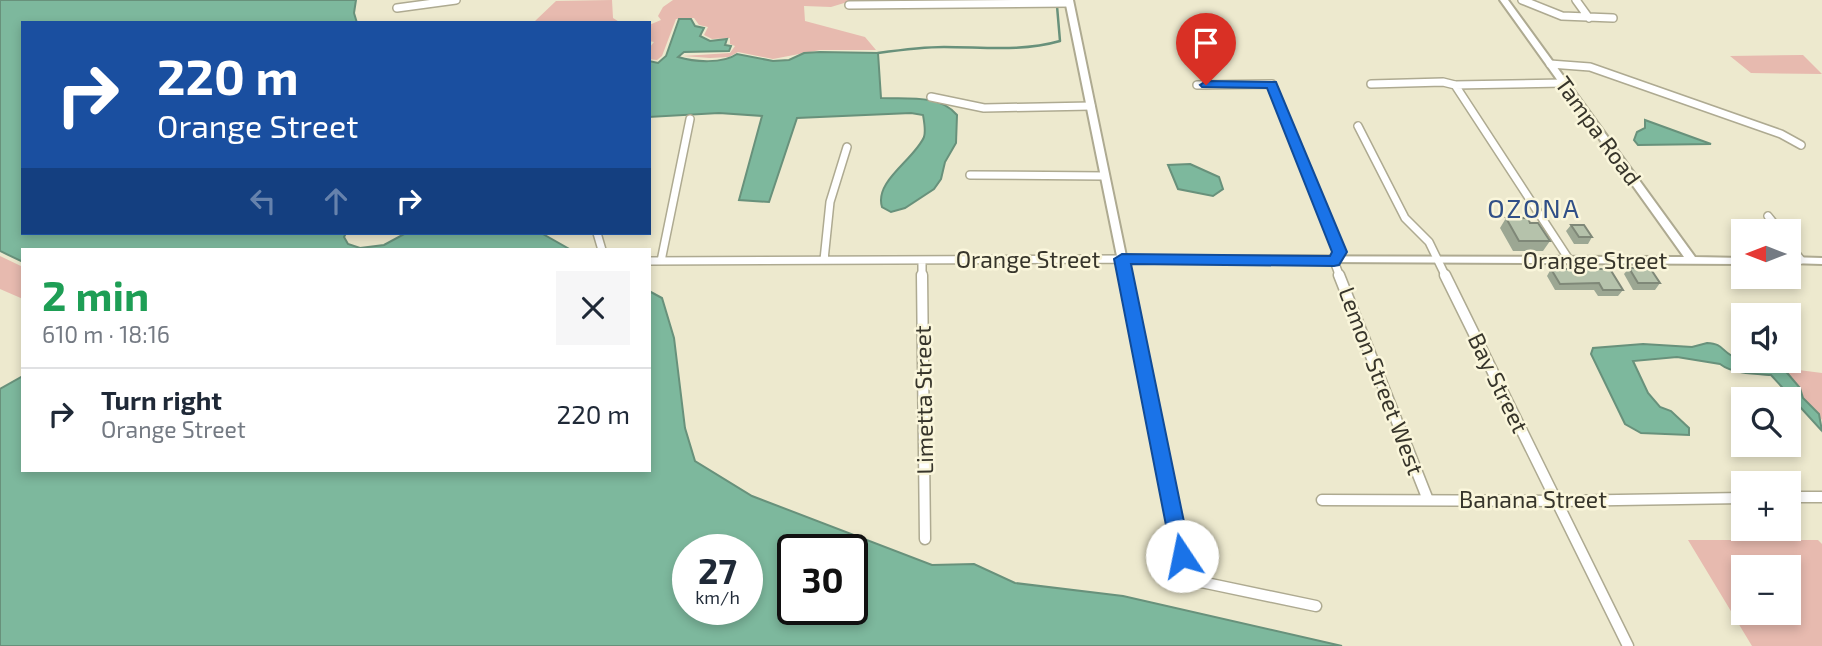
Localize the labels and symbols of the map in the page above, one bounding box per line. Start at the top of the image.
pin [1176,13,1236,85]
street label: Tampa Road [1550,70,1648,190]
district label: OZONA [1487,192,1581,223]
north arrow [1731,219,1801,289]
street label: Orange Street [956,245,1101,273]
street label: Orange Street [1523,246,1668,274]
street label: Lemon Street West [1333,283,1431,479]
street label: Limetta Street [908,325,938,475]
street label: Bay Street [1463,328,1535,437]
street label: Banana Street [1459,485,1607,513]
position arrow [1145,519,1219,593]
speed limit sign: 30 [777,534,868,625]

